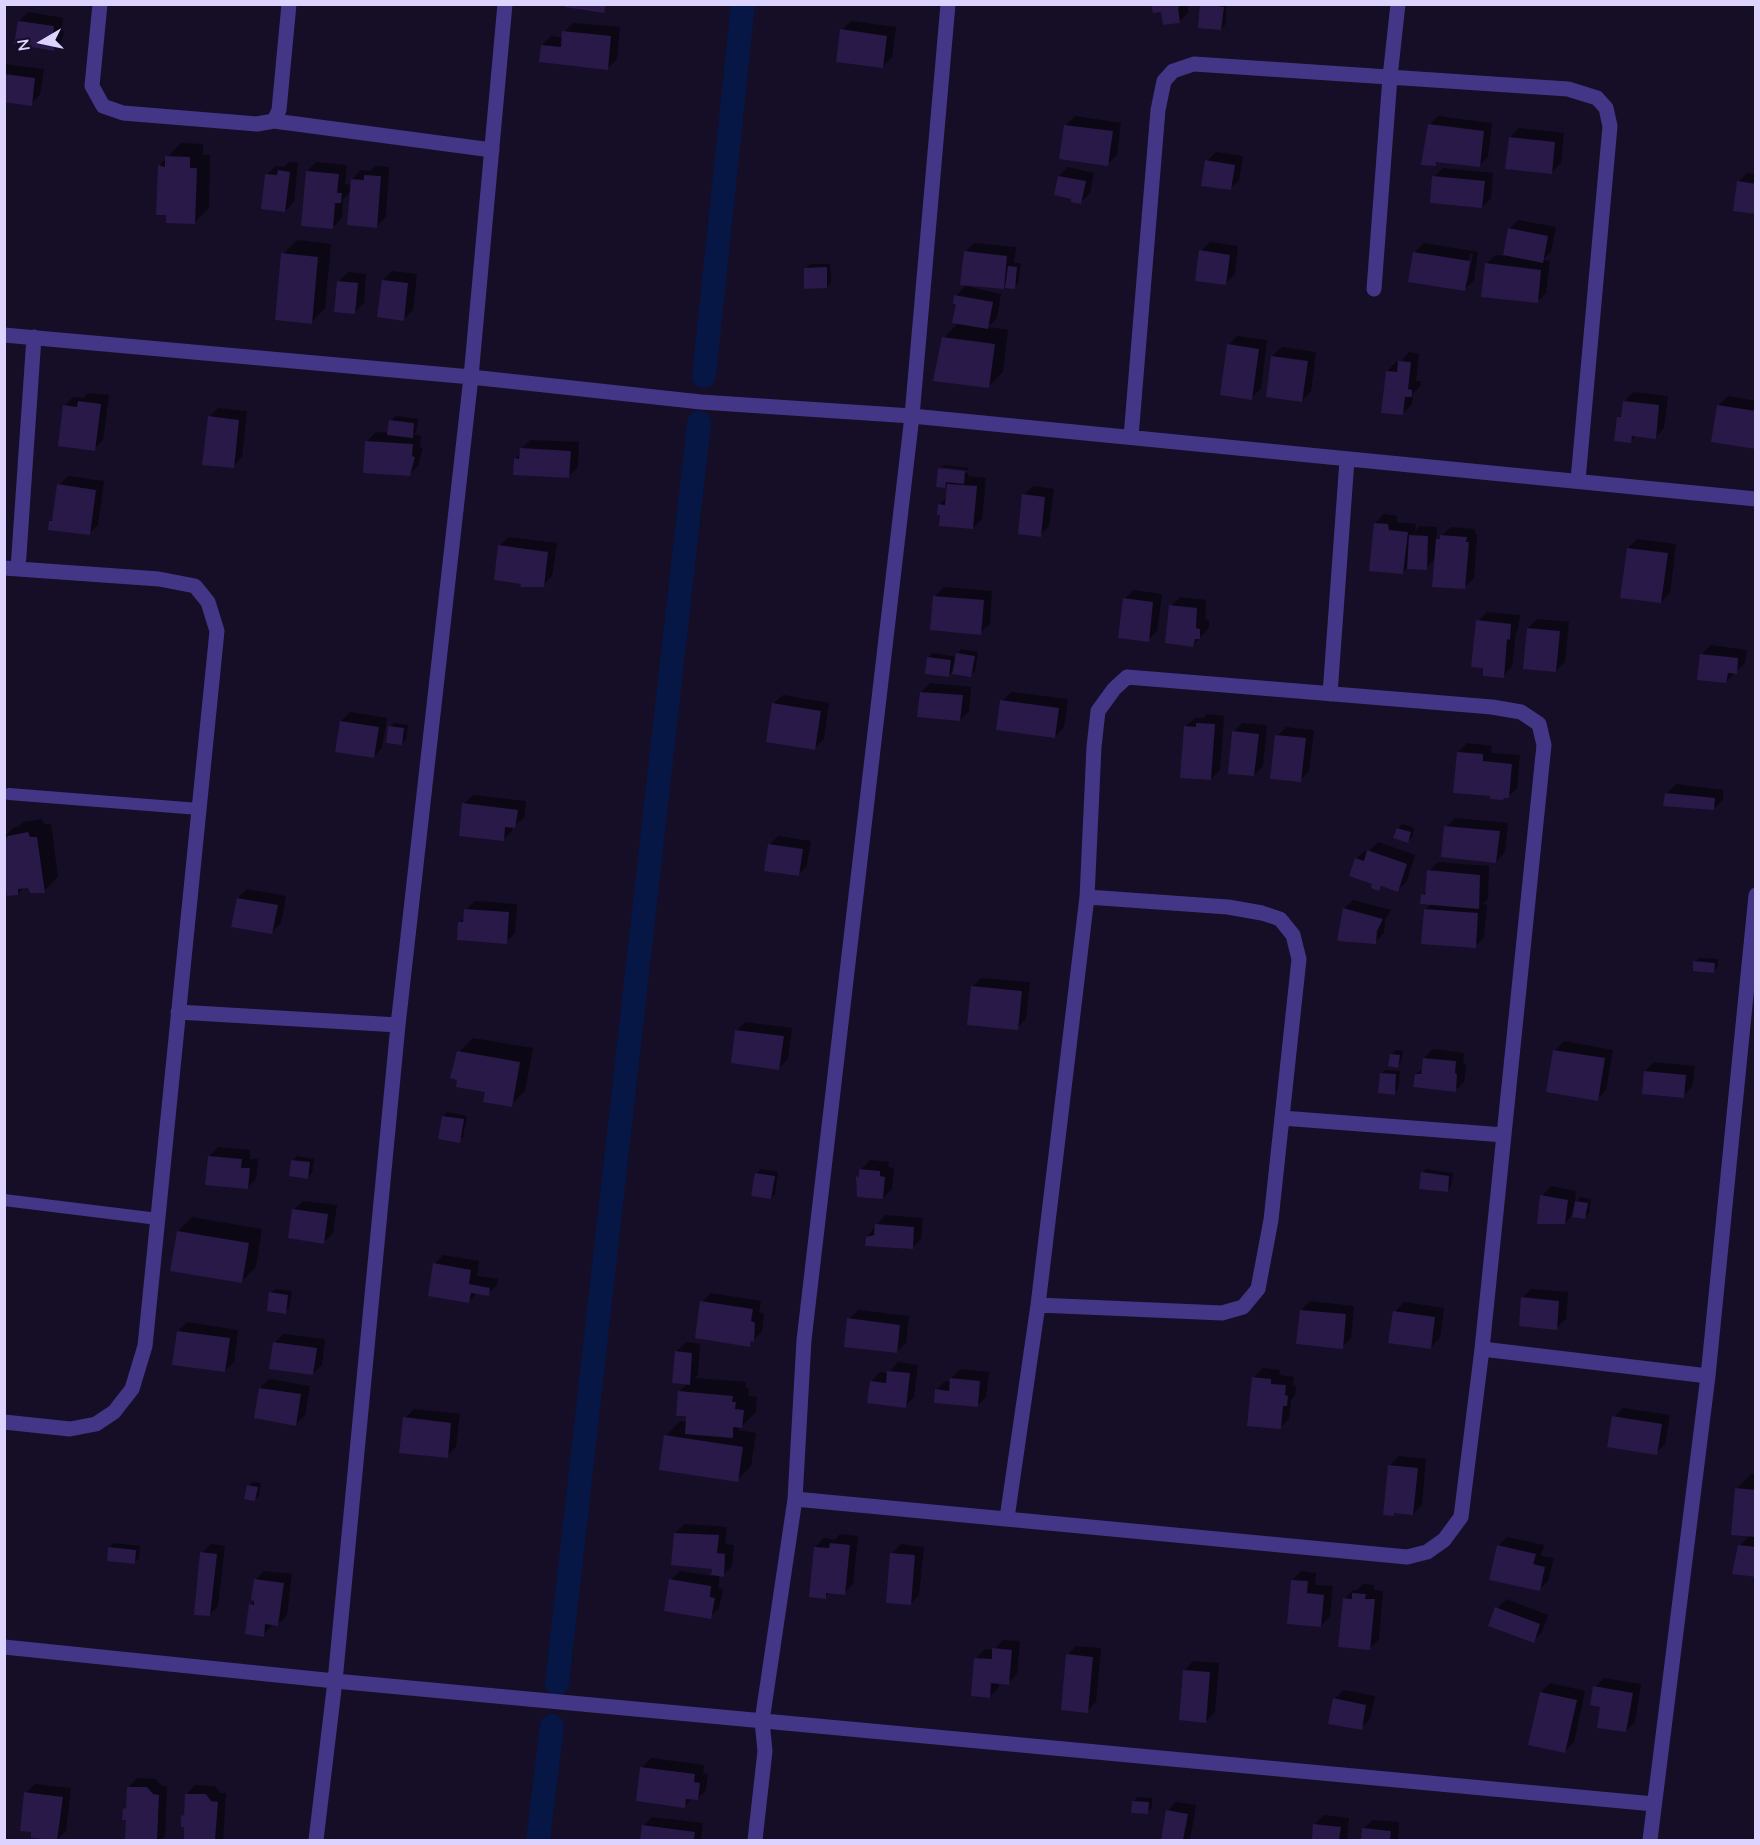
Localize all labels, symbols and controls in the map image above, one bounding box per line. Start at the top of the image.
north arrow [12,12,72,72]
text: N [12,37,36,52]

